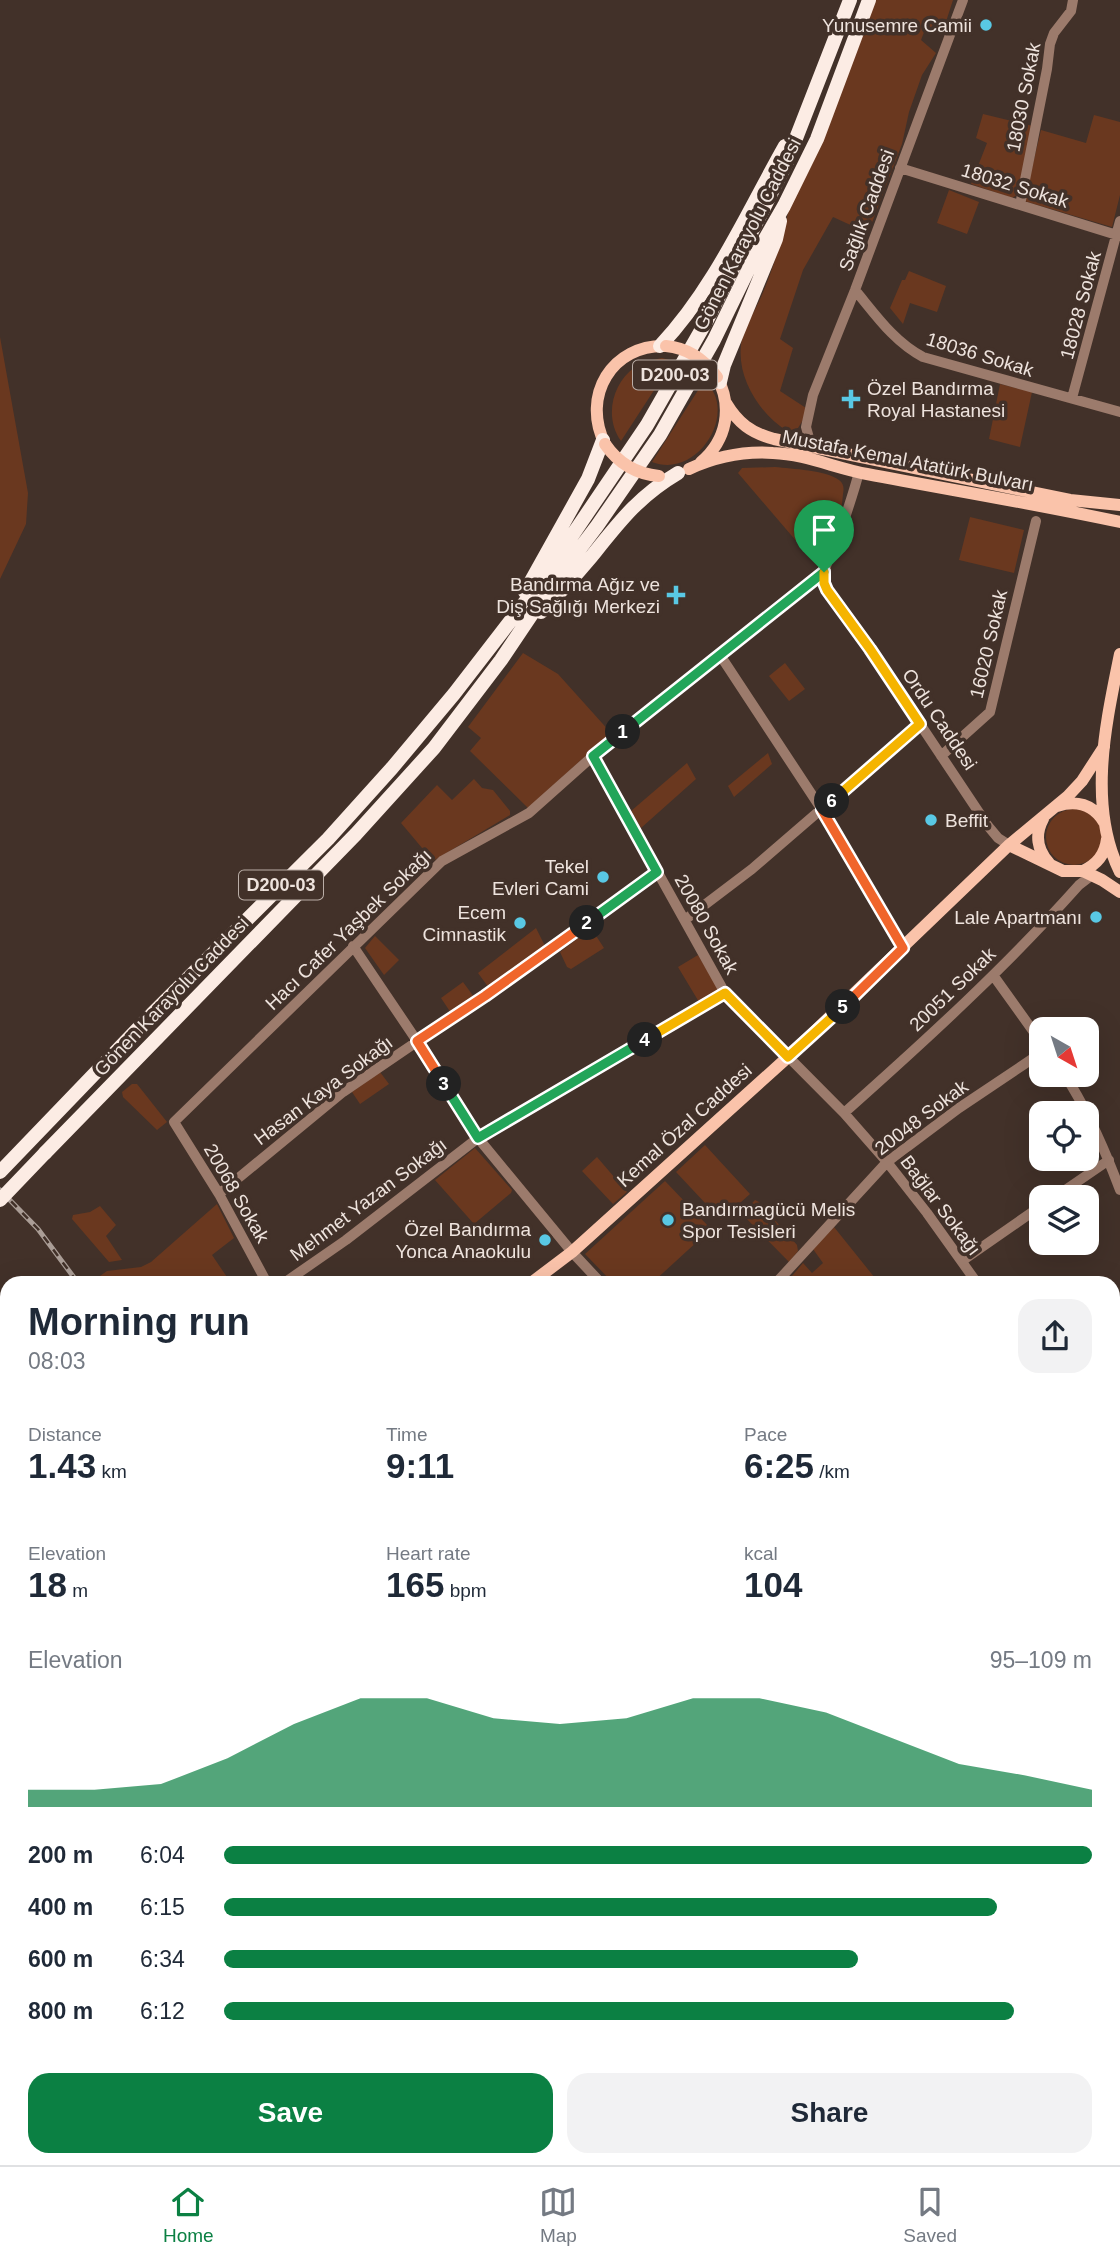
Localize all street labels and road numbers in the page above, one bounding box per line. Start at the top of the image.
street label: 18030 Sokak [1003,40,1044,154]
street label: Gönen Karayolu Caddesi [690,135,805,334]
street label: Sağlık Caddesi [835,147,898,274]
street label: 18032 Sokak [959,159,1071,212]
street label: 18028 Sokak [1056,248,1105,361]
street label: 18036 Sokak [924,328,1036,381]
road number: D200-03 [633,360,717,390]
street label: Mustafa Kemal Atatürk Bulvarı [780,426,1035,495]
street label: 16020 Sokak [966,587,1011,701]
street label: Ordu Caddesi [898,665,981,774]
street label: Hacı Cafer Yaşbek Sokağı [261,845,436,1014]
road number: D200-03 [239,870,323,900]
street label: 20080 Sokak [670,871,743,978]
street label: Gönen Karayolu Caddesi [90,913,253,1080]
street label: 20051 Sokak [905,943,1000,1035]
street label: Hasan Kaya Sokağı [250,1031,397,1149]
street label: Kemal Özal Caddesi [613,1060,756,1191]
street label: 20048 Sokak [871,1075,972,1159]
street label: Mehmet Yazan Sokağı [286,1134,451,1265]
street label: 20068 Sokak [200,1140,274,1247]
street label: Bağlar Sokağı [896,1151,985,1259]

